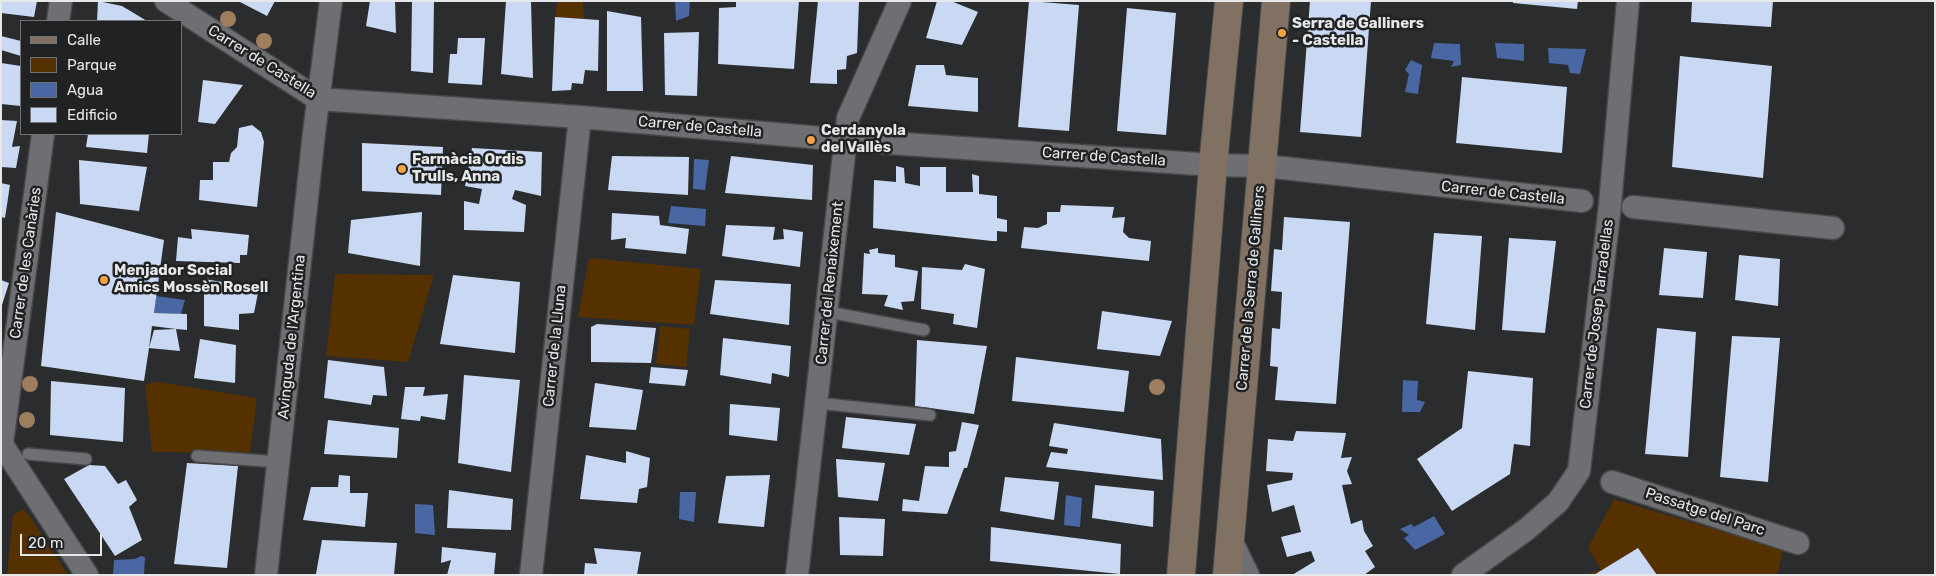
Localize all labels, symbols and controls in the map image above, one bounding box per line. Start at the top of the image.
place label: Serra de Galliners - Castella [1292,15,1424,50]
legend [20,20,182,135]
street label: Carrer de Castella [205,22,319,102]
marker: Serra de Galliners - Castella [1276,27,1288,39]
text: Calle [67,31,101,49]
text: Parque [67,56,117,74]
text: Agua [67,81,103,99]
text: Edificio [67,106,117,124]
street label: Carrer de Castella [637,113,763,141]
place label: Cerdanyola del Vallès [821,122,906,157]
marker: Cerdanyola del Vallès [805,134,817,146]
street label: Carrer de Castella [1042,144,1166,170]
place label: Farmàcia Ordis Trulls, Anna [412,151,524,186]
marker: Farmàcia Ordis Trulls, Anna [396,163,408,175]
street label: Carrer de Castella [1440,178,1566,208]
street label: Carrer de la Serra de Galliners [1233,185,1269,391]
street label: Carrer de les Canàries [6,186,46,340]
street label: Carrer del Renaixement [812,201,848,365]
street label: Carrer de Josep Tarradellas [1576,218,1618,410]
street label: Avinguda de l'Argentina [274,254,310,420]
place label: Menjador Social Amics Mossèn Rosell [114,262,268,297]
marker: Menjador Social Amics Mossèn Rosell [98,274,110,286]
street label: Carrer de la Lluna [540,284,570,408]
street label: Passatge del Parc [1643,484,1767,540]
scale bar [22,524,105,556]
text: 20 m [28,534,63,552]

